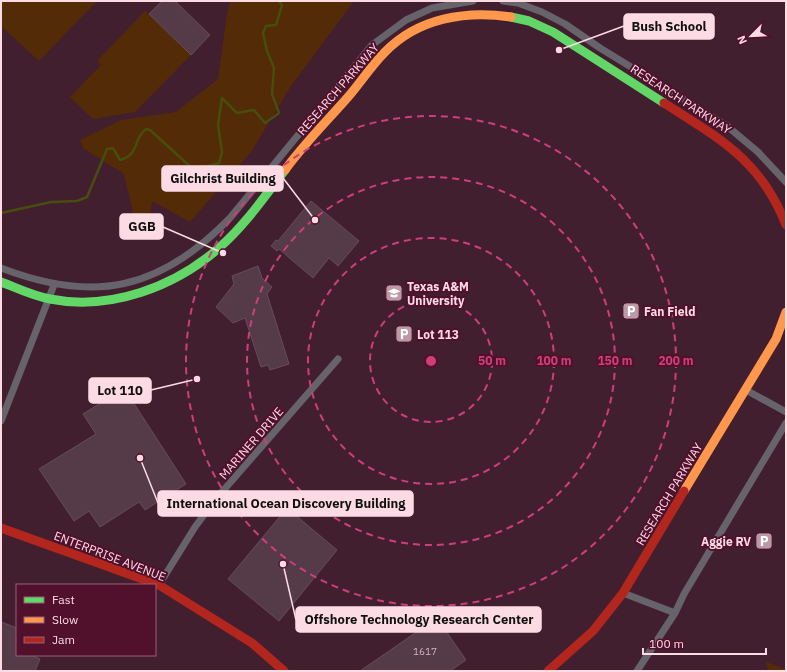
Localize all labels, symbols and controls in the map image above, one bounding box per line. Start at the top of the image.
callout: Bush School [624,14,714,39]
north arrow [731,16,771,56]
text: Bush School [632,18,707,35]
text: N [734,34,750,47]
street label: RESEARCH PARKWAY [294,40,382,138]
street label: RESEARCH PARKWAY [628,61,734,137]
callout: Gilchrist Building [162,166,283,191]
text: Gilchrist Building [170,170,277,187]
callout: GGB [120,214,163,239]
text: GGB [128,218,156,235]
place label: Texas A&M University [407,279,469,308]
school or university icon: Texas A&M University [384,283,404,303]
parking icon: Fan Field [621,301,641,321]
place label: Fan Field [644,304,695,319]
parking icon: Lot 113 [394,324,414,344]
place label: Lot 113 [417,327,459,342]
text: 50 m [478,353,506,368]
text: 100 m [536,353,572,368]
text: 150 m [597,353,633,368]
text: 200 m [658,353,694,368]
centre of rings [424,354,438,368]
callout: Lot 110 [89,378,151,403]
text: Lot 110 [97,382,143,399]
street label: MARINER DRIVE [216,404,286,482]
street label: RESEARCH PARKWAY [632,440,706,548]
callout: International Ocean Discovery Building [158,491,413,516]
text: International Ocean Discovery Building [167,495,406,512]
street label: ENTERPRISE AVENUE [52,528,168,584]
parking icon: Aggie RV [754,531,774,551]
place label: Aggie RV [701,534,751,549]
legend [16,584,156,656]
text: Fast [52,592,75,607]
callout: Offshore Technology Research Center [296,607,541,632]
text: Offshore Technology Research Center [305,611,533,628]
text: Slow [52,612,78,627]
scale bar [643,630,766,656]
text: Jam [52,632,75,647]
text: 100 m [649,636,684,651]
house number: 1617 [413,645,437,658]

